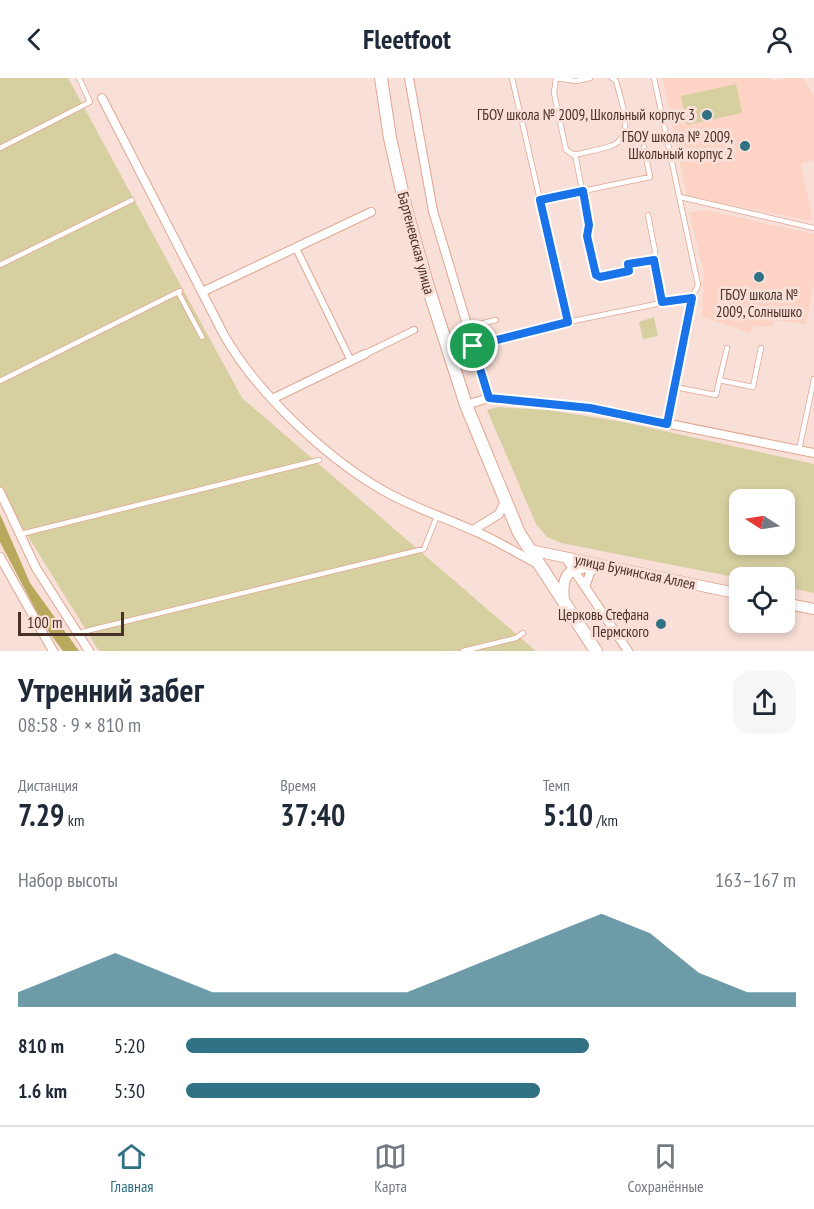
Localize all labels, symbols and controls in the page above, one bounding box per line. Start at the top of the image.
text: Fleetfoot [363,22,451,56]
icon: back [18,23,51,56]
icon: person [763,23,796,56]
place label: ГБОУ школа № 2009, Школьный корпус 3 [477,105,695,124]
marker: ГБОУ школа № 2009, Школьный корпус 3 [700,108,714,122]
place label: ГБОУ школа № 2009, Школьный корпус 2 [622,127,733,163]
marker: ГБОУ школа № 2009, Школьный корпус 2 [738,139,752,153]
street label: Бартеневская улица [394,190,439,296]
marker: ГБОУ школа № 2009, Солнышко [752,270,766,284]
place label: ГБОУ школа № 2009, Солнышко [716,285,802,321]
pin [447,320,498,371]
icon: arrive [456,329,489,362]
north arrow [729,489,795,555]
map controls [729,489,795,633]
street label: улица Бунинская Аллея [573,549,697,594]
button: locate [729,567,795,633]
place label: Церковь Стефана Пермского [558,605,649,641]
scale bar [18,609,124,636]
text: 100 m [27,612,62,632]
marker: Церковь Стефана Пермского [654,617,668,631]
text: Утренний забег [18,668,204,711]
button: share [733,671,796,734]
text: 08:58 · 9 × 810 m [18,712,141,738]
text: Дистанция [18,775,78,795]
text: Время [280,775,316,795]
text: Темп [543,775,570,795]
text: 7.29 [18,795,64,834]
text: 37:40 [280,795,345,834]
text: 5:10 [543,795,593,834]
text: km [64,810,84,830]
text: /km [593,810,618,830]
text: Набор высоты [18,867,118,893]
text: 163–167 m [715,867,796,893]
text: 810 m [18,1033,64,1059]
text: 5:20 [114,1033,145,1059]
text: 1.6 km [18,1078,67,1104]
text: 5:30 [114,1078,145,1104]
tab: Главная [110,1140,154,1196]
tab: Карта [374,1140,407,1196]
tab: Сохранённые [628,1140,704,1196]

